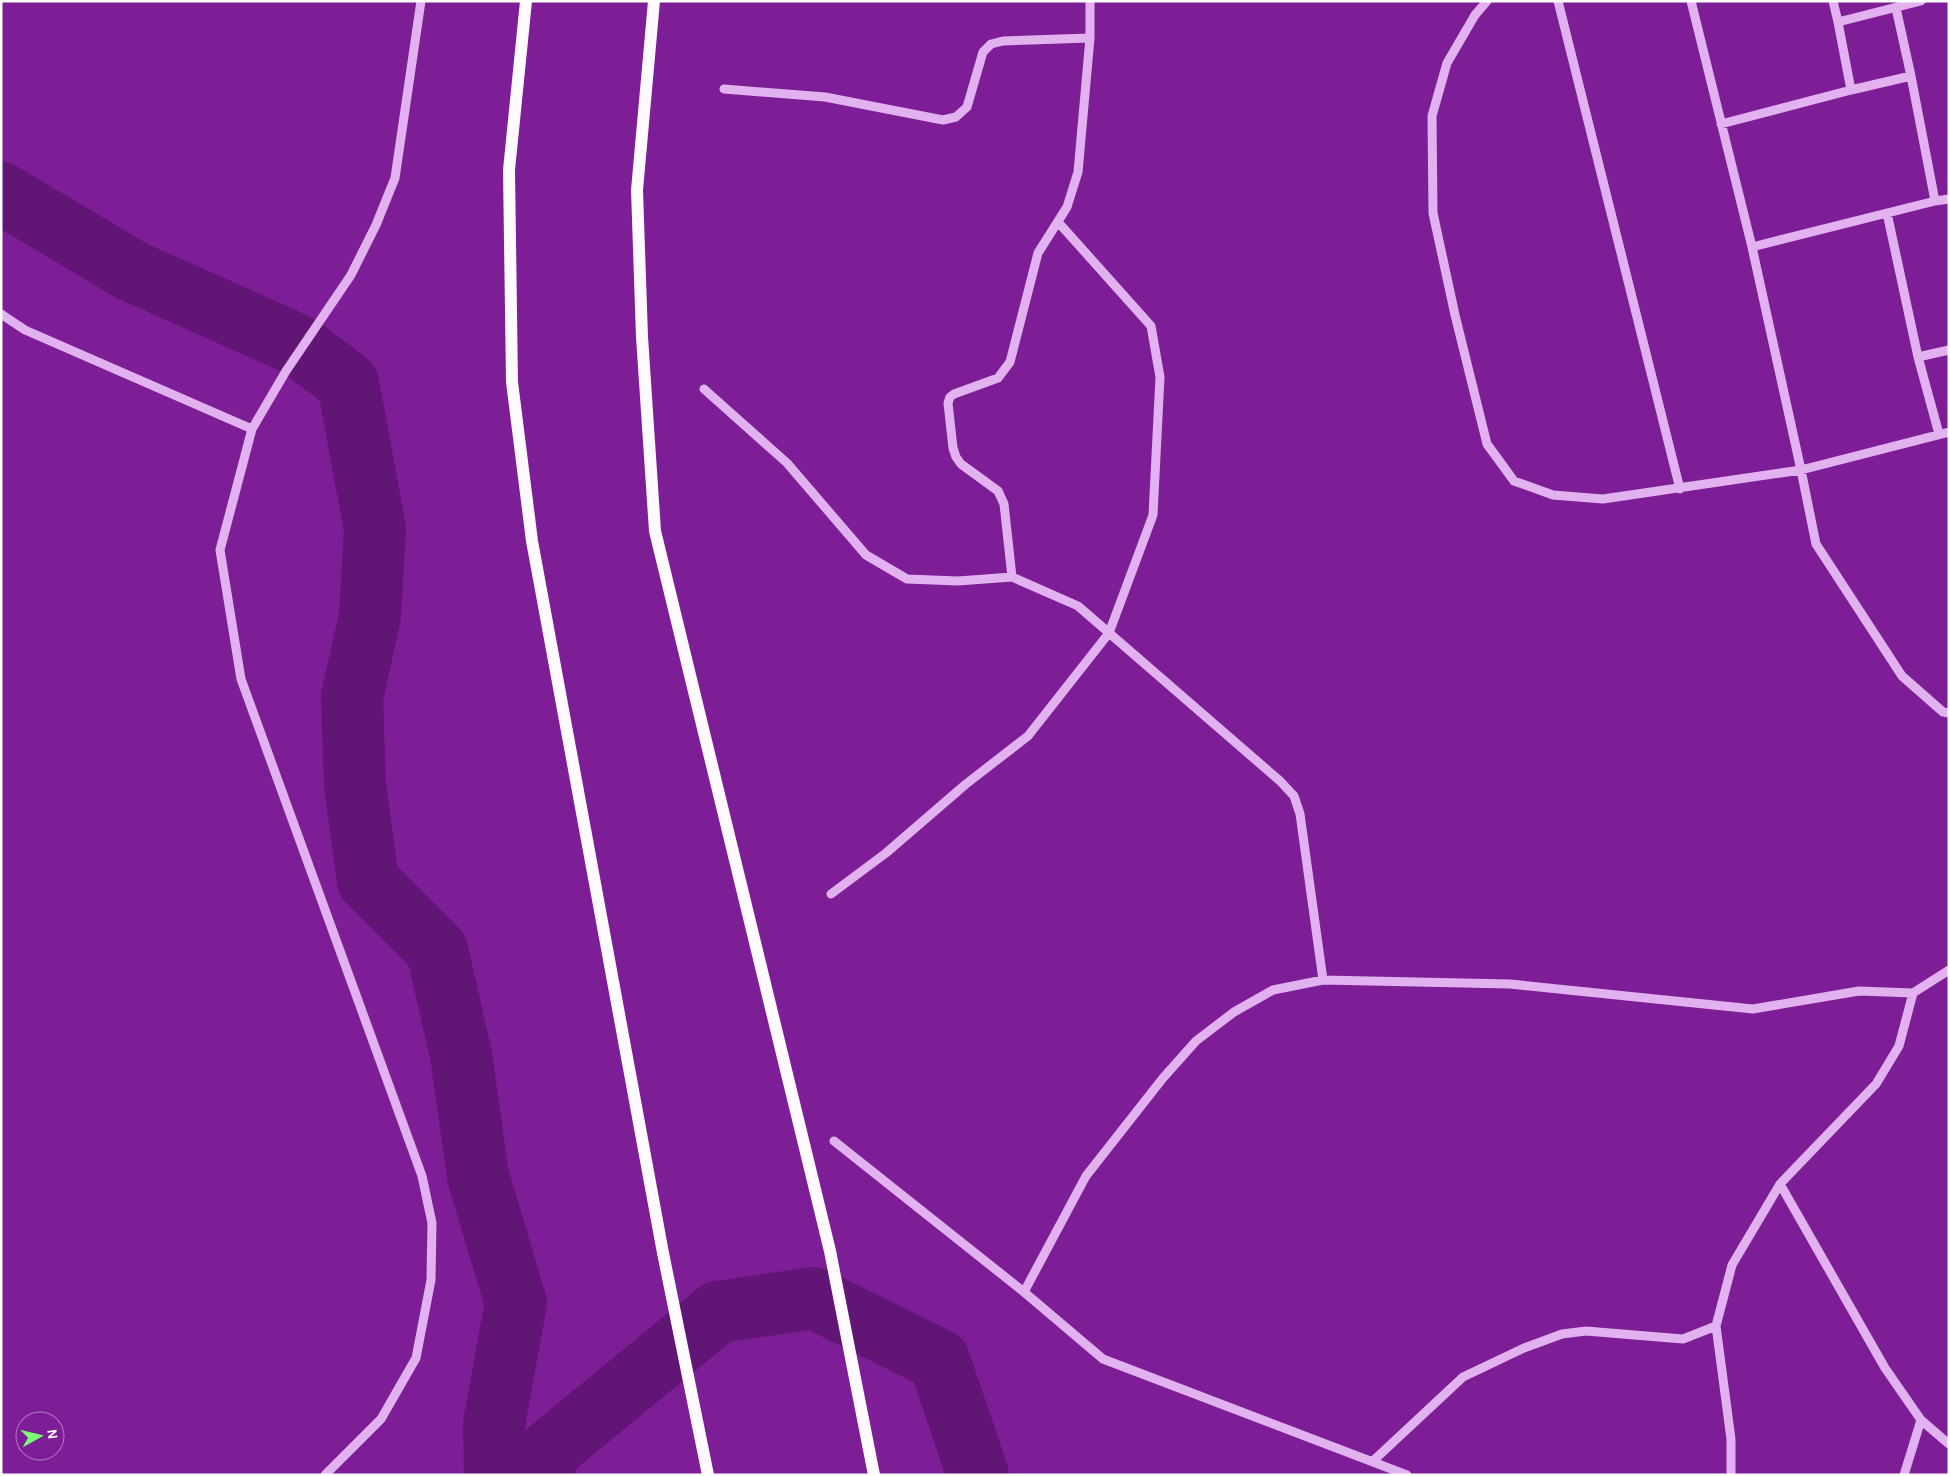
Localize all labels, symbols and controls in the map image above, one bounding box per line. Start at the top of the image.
north arrow [15,1411,65,1461]
text: N [44,1429,59,1440]

